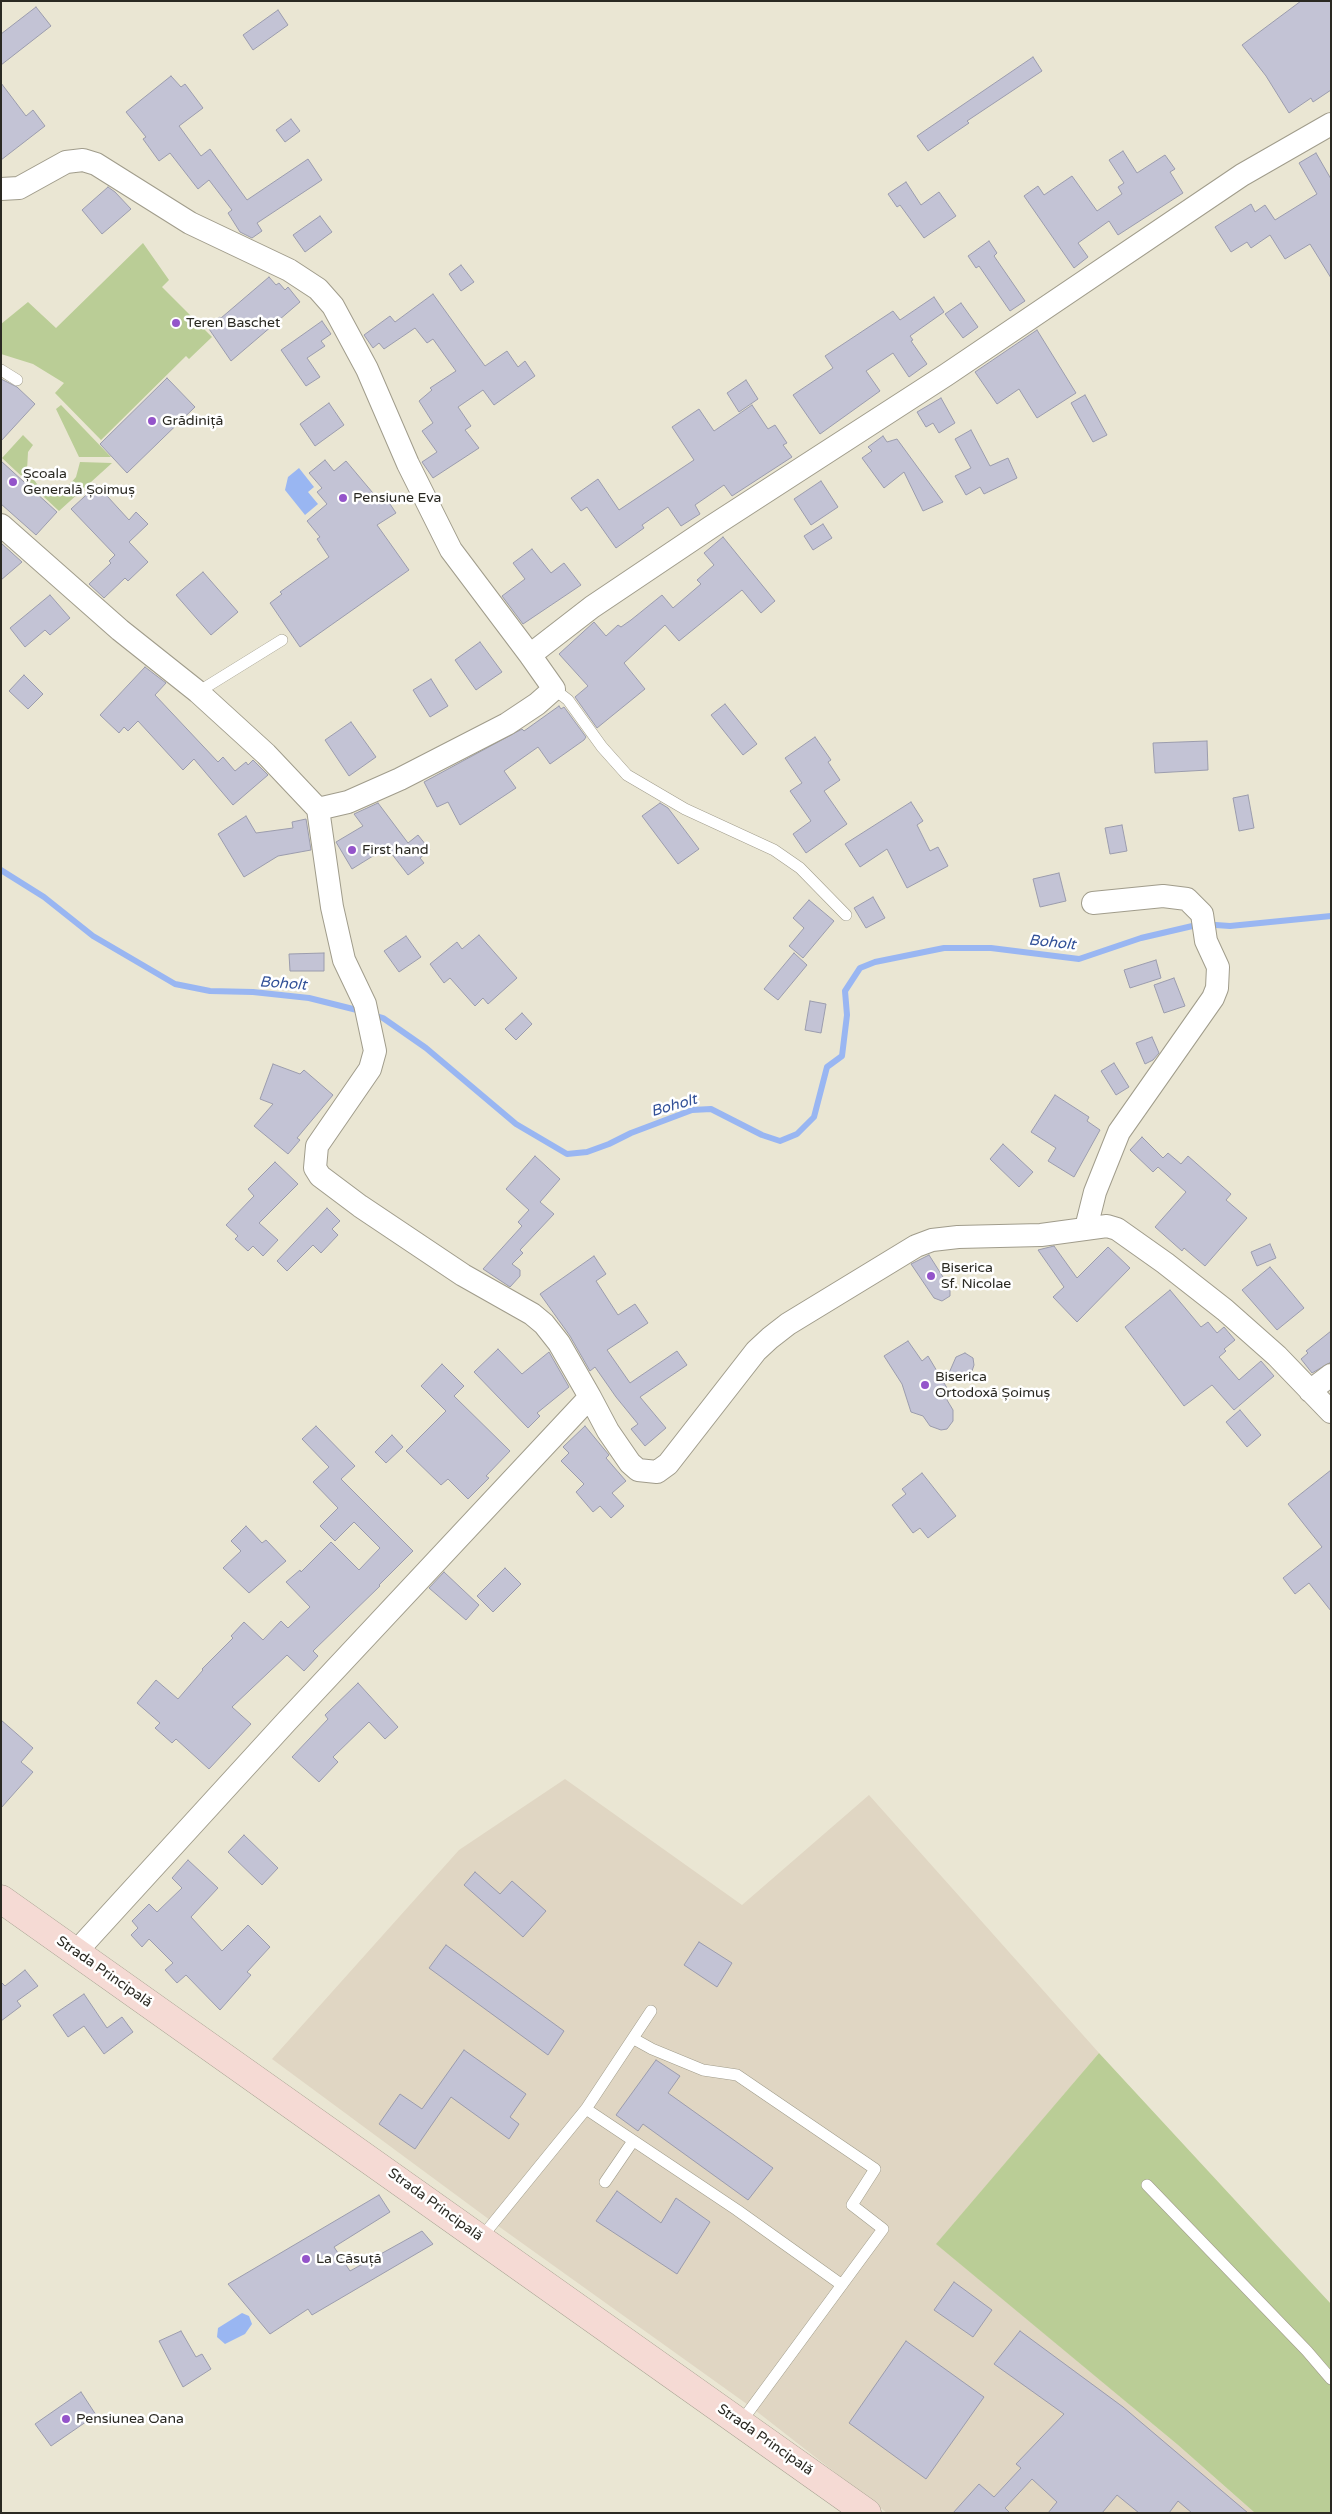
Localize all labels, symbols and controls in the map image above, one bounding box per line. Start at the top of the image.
place label: Teren Baschet [186,315,280,331]
marker: Teren Baschet [170,317,182,329]
place label: Grădiniță [162,413,223,429]
marker: Grădiniță [146,415,158,427]
place label: Școala Generală Șoimuș [23,466,135,498]
marker: Școala Generală Șoimuș [7,476,19,488]
place label: Pensiune Eva [353,490,441,506]
marker: Pensiune Eva [337,492,349,504]
place label: First hand [362,842,429,858]
marker: First hand [346,844,358,856]
water label: Boholt [1028,932,1076,954]
water label: Boholt [259,973,307,995]
water label: Boholt [649,1091,699,1121]
place label: Biserica Sf. Nicolae [941,1260,1011,1292]
marker: Biserica Sf. Nicolae [925,1270,937,1282]
place label: Biserica Ortodoxă Șoimuș [935,1369,1050,1401]
marker: Biserica Ortodoxă Șoimuș [919,1379,931,1391]
street label: Strada Principală [53,1933,155,2011]
street label: Strada Principală [384,2165,486,2245]
place label: La Căsuță [316,2251,382,2267]
marker: La Căsuță [300,2253,312,2265]
street label: Strada Principală [714,2401,816,2479]
place label: Pensiunea Oana [76,2411,184,2427]
marker: Pensiunea Oana [60,2413,72,2425]

